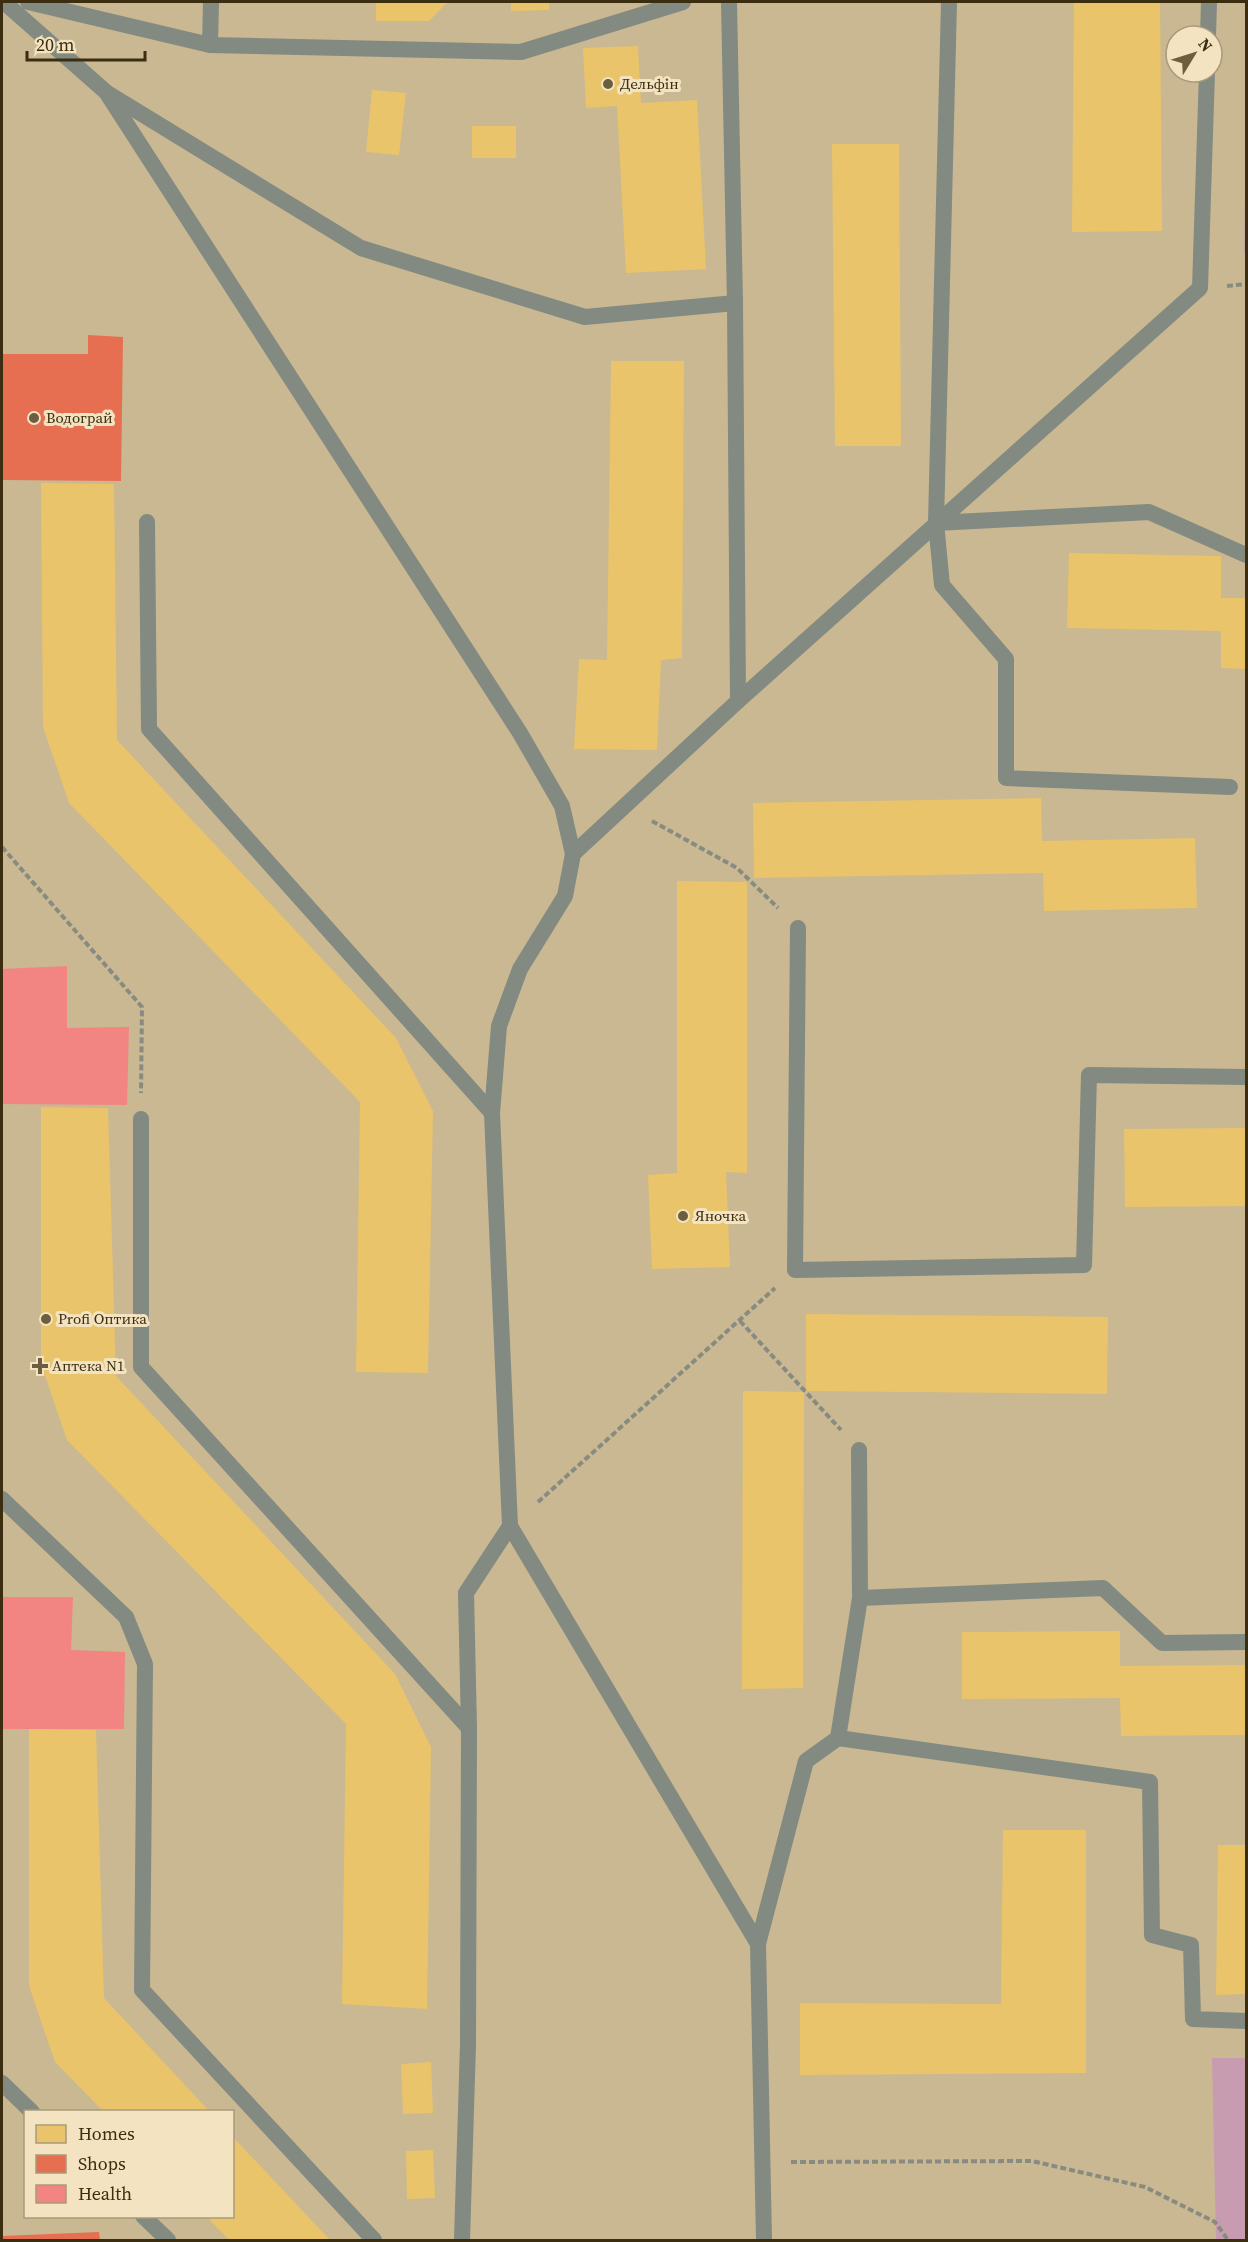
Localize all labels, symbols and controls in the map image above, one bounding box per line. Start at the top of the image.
scale bar [27,24,146,62]
north arrow [1164,24,1224,84]
text: 20 m [36,32,74,57]
text: N [1194,33,1218,56]
place label: Дельфін [620,73,679,94]
marker: Дельфін [601,77,615,91]
place label: Водограй [46,407,113,428]
marker: Водограй [27,411,41,425]
place label: Яночка [695,1205,746,1226]
marker: Яночка [676,1209,690,1223]
place label: Profi Оптика [58,1308,147,1329]
marker: Profi Оптика [39,1312,53,1326]
place label: Аптека N1 [52,1355,125,1376]
marker: Аптека N1 [33,1359,47,1373]
legend [24,2110,234,2218]
text: Homes [78,2121,135,2146]
text: Shops [78,2151,126,2176]
text: Health [78,2181,132,2206]

